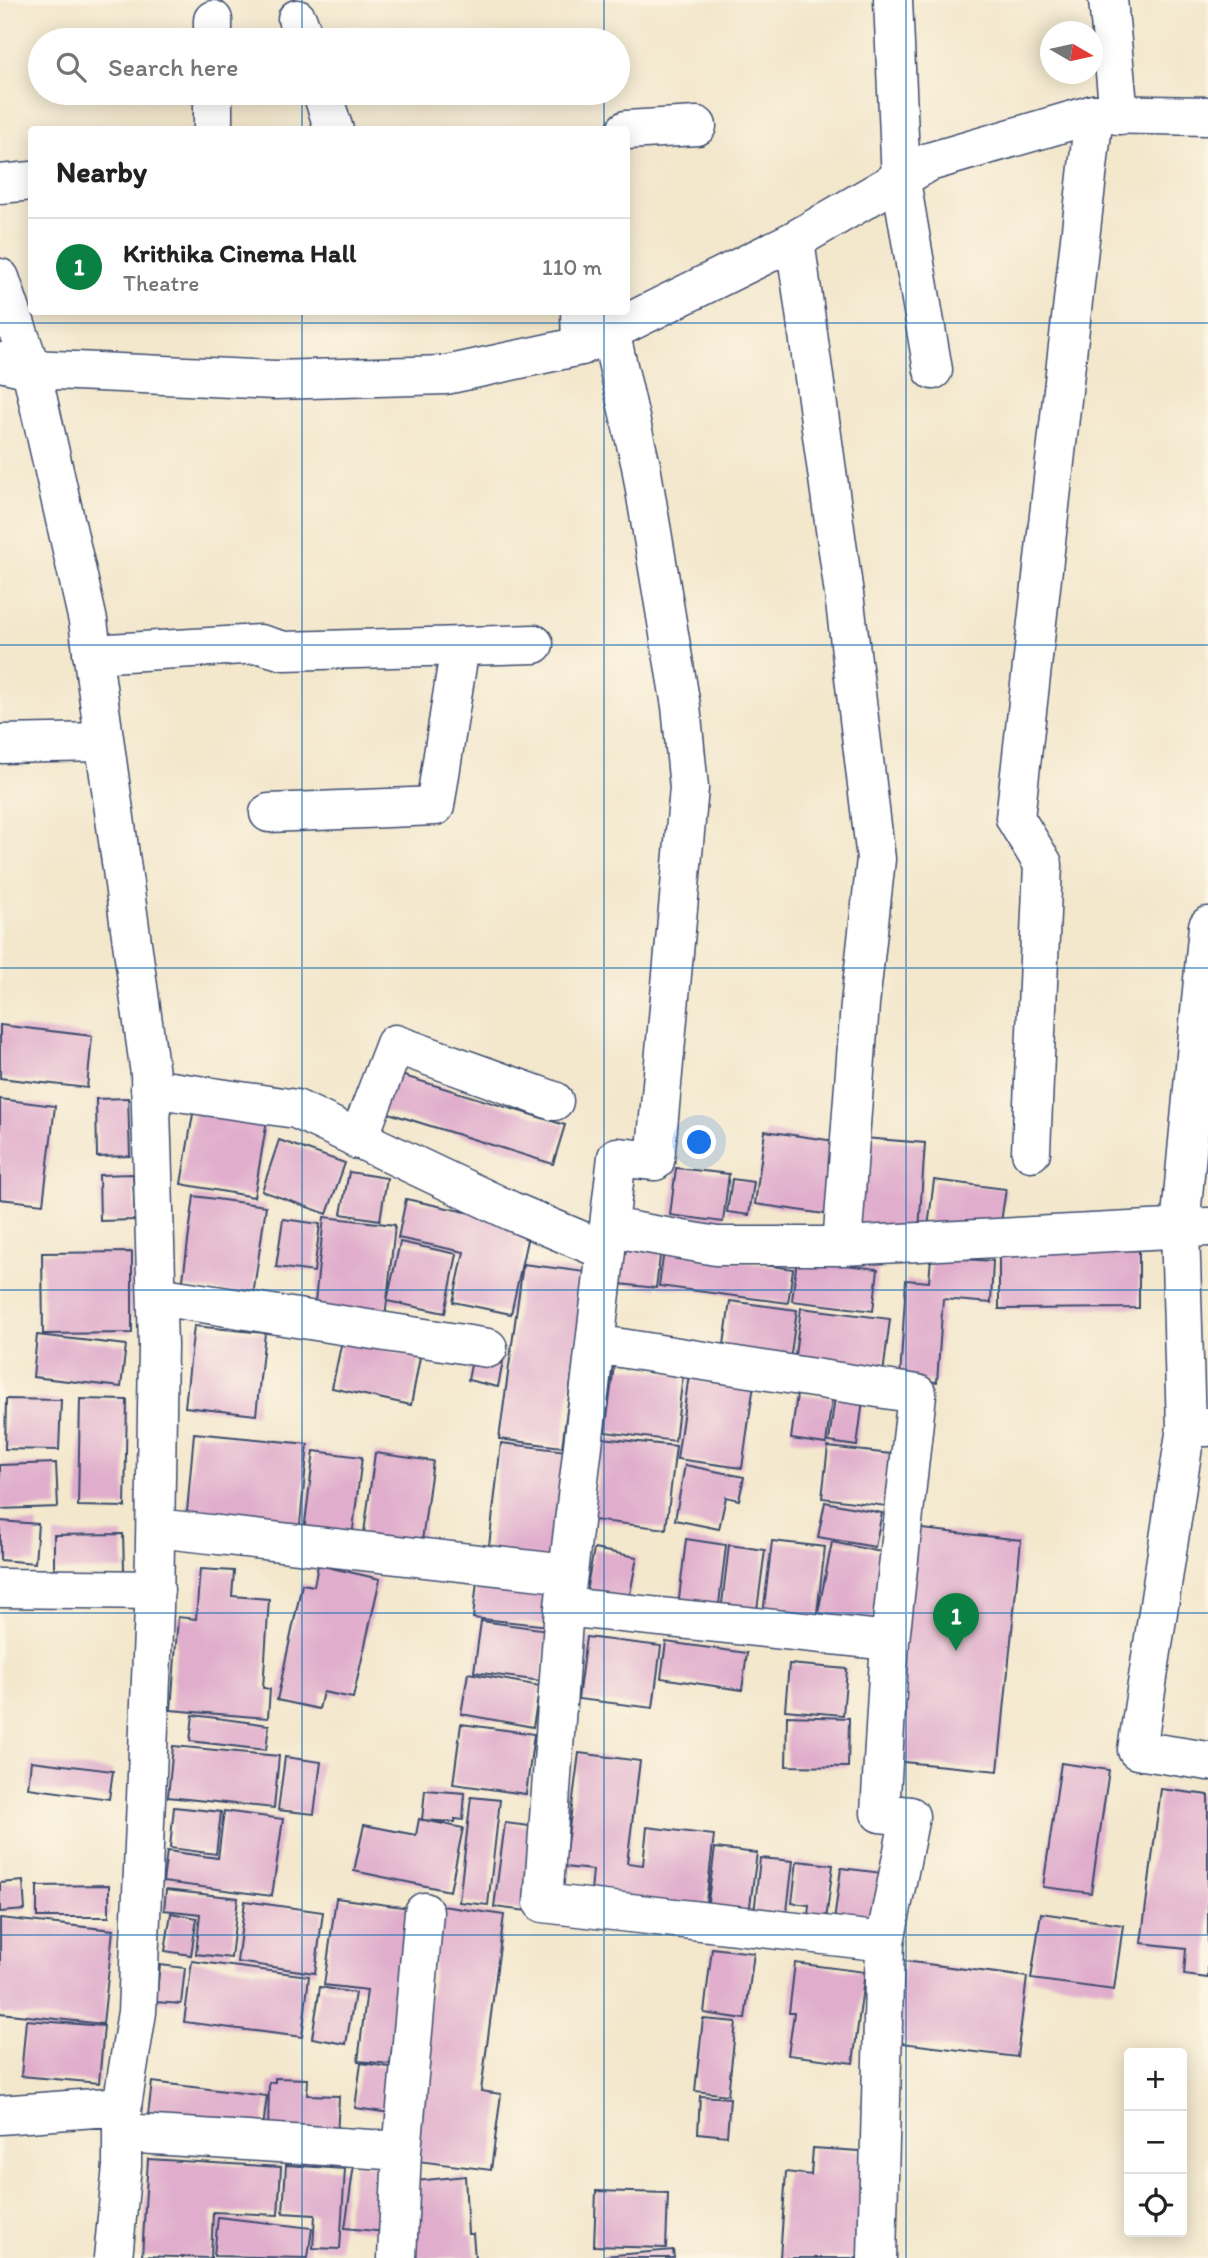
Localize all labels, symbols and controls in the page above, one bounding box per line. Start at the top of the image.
north arrow [1040,21,1103,84]
search box [28,28,630,105]
icon: search [52,48,90,86]
text: Search here [108,51,238,83]
text: Nearby [56,153,147,190]
text: Krithika Cinema Hall [123,237,356,269]
text: 1 [74,253,84,281]
text: 110 m [542,253,602,281]
text: Theatre [123,269,199,297]
your location [682,1125,716,1159]
pin: 1 [933,1593,979,1651]
map controls [1124,2048,1187,2237]
button: + [1124,2048,1187,2111]
button: − [1124,2111,1187,2174]
button: locate [1124,2174,1187,2237]

